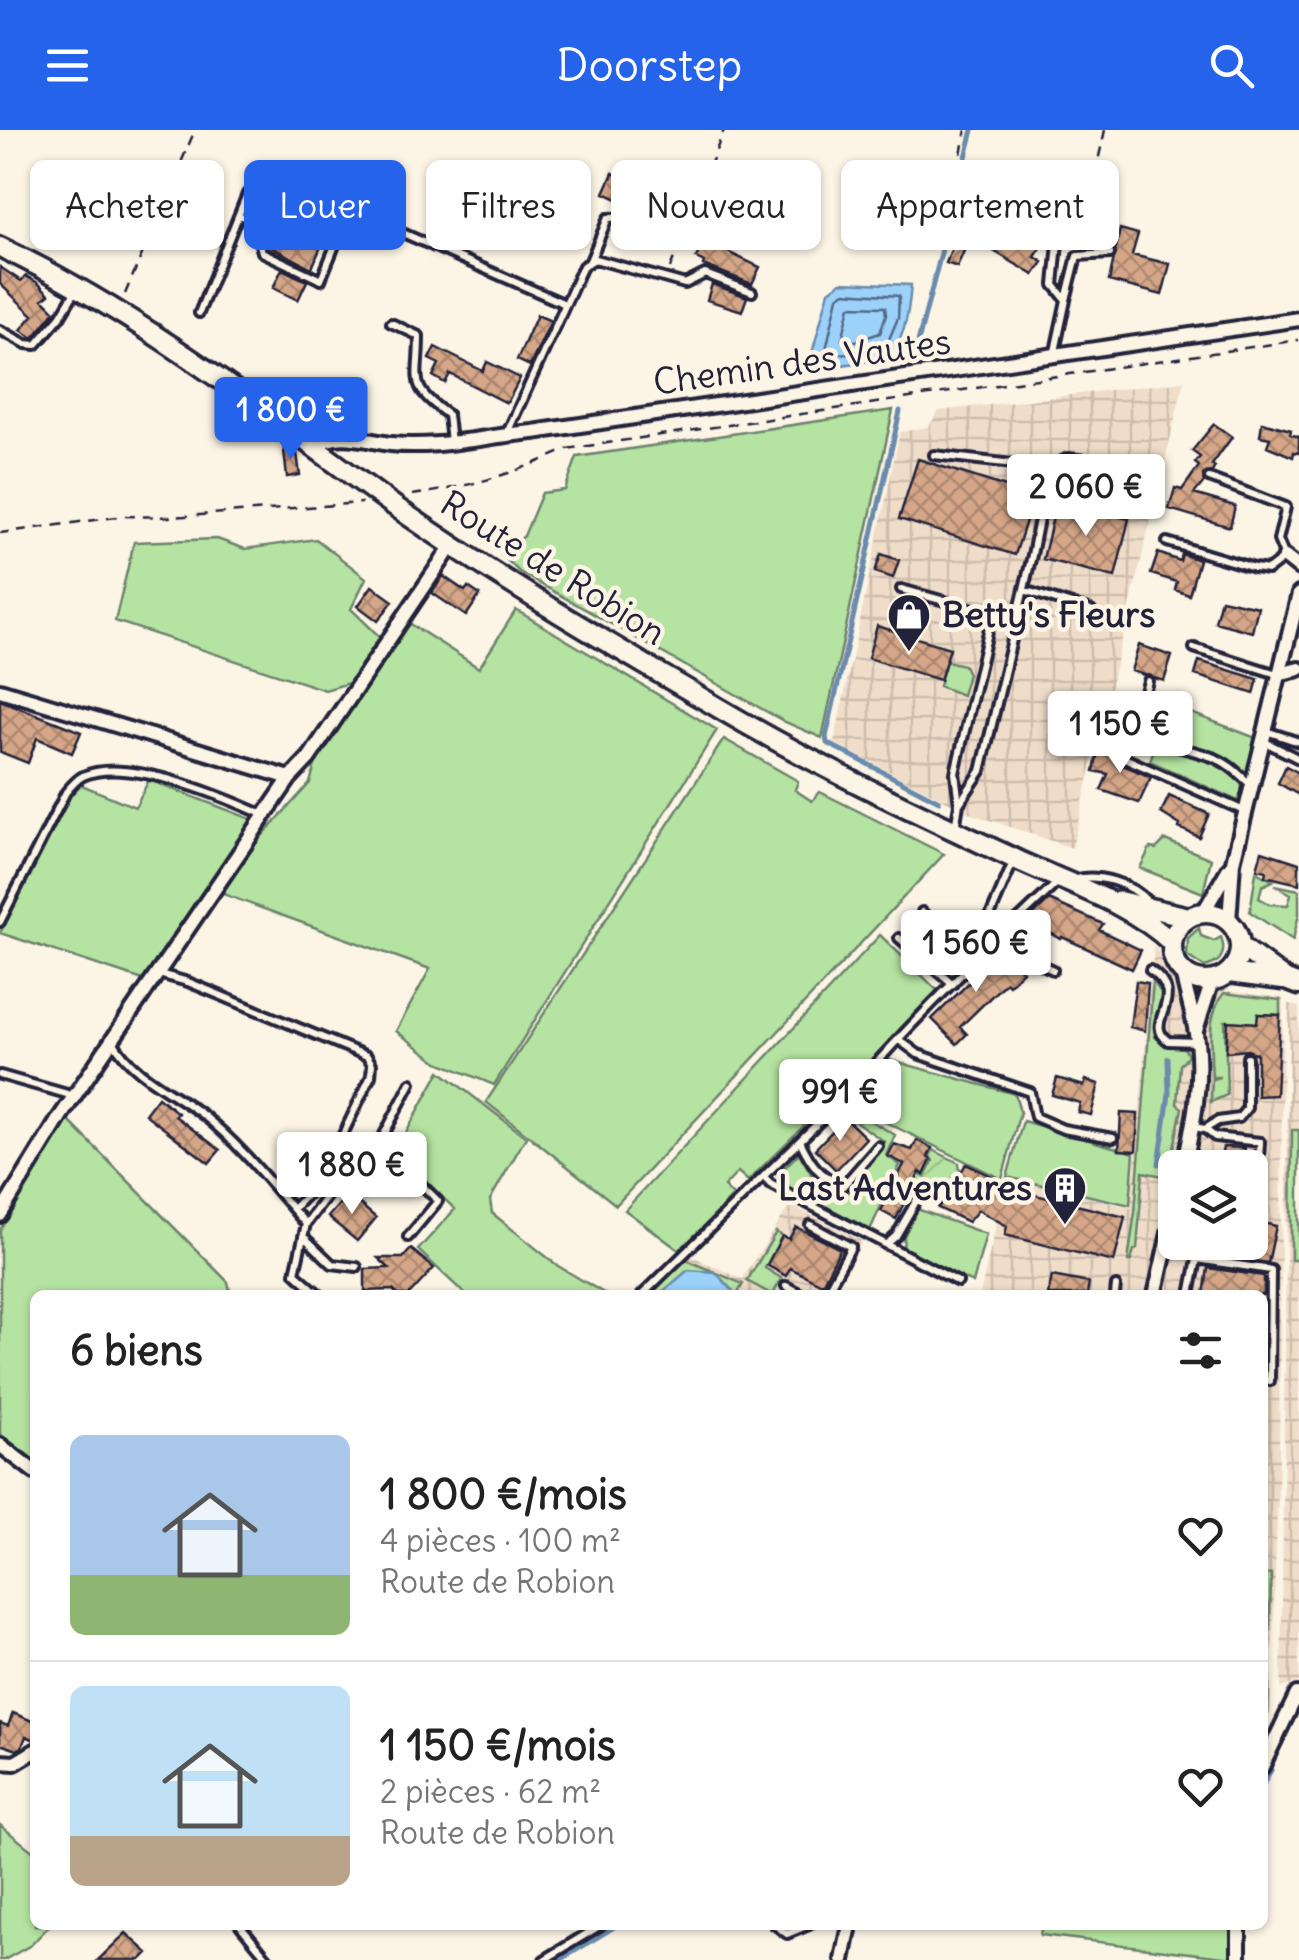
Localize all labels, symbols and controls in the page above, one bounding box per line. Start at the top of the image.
text: Doorstep [557,37,742,93]
icon: menu [40,38,95,93]
icon: search [1204,38,1259,93]
chip: Acheter [30,160,224,250]
chip: Louer [244,160,406,250]
chip: Filtres [426,160,591,250]
chip: Nouveau [611,160,821,250]
chip: Appartement [841,160,1119,250]
street label: Chemin des Vautes [650,318,953,404]
pin: 1 800 € [199,377,383,462]
text: 1 800 € [236,389,346,430]
pin: 2 060 € [994,454,1178,539]
text: 2 060 € [1029,466,1143,507]
street label: Route de Robion [433,480,674,654]
shop icon: Betty's Fleurs [886,592,932,653]
place label: Betty's Fleurs [942,592,1155,636]
pin: 1 150 € [1028,691,1212,776]
text: 1 150 € [1070,703,1170,744]
pin: 1 560 € [884,910,1068,995]
text: 1 560 € [923,922,1029,963]
pin: 991 € [770,1059,910,1144]
text: 991 € [801,1071,879,1112]
pin: 1 880 € [260,1132,444,1217]
text: 1 880 € [299,1144,405,1185]
map controls [1158,1150,1268,1260]
button: layers [1158,1150,1268,1260]
place label: Last Adventures [778,1165,1032,1209]
building icon: Last Adventures [1042,1165,1088,1226]
icon: filters [1173,1323,1228,1378]
text: 6 biens [70,1324,203,1376]
text: 1 800 €/mois [380,1468,627,1520]
icon: home [150,1475,270,1595]
icon: heart [1173,1508,1228,1563]
text: 4 pièces · 100 m² [380,1520,621,1561]
text: Route de Robion [380,1561,615,1602]
text: 1 150 €/mois [380,1719,616,1771]
icon: home [150,1726,270,1846]
icon: heart [1173,1759,1228,1814]
text: 2 pièces · 62 m² [380,1771,601,1812]
text: Route de Robion [380,1812,615,1853]

